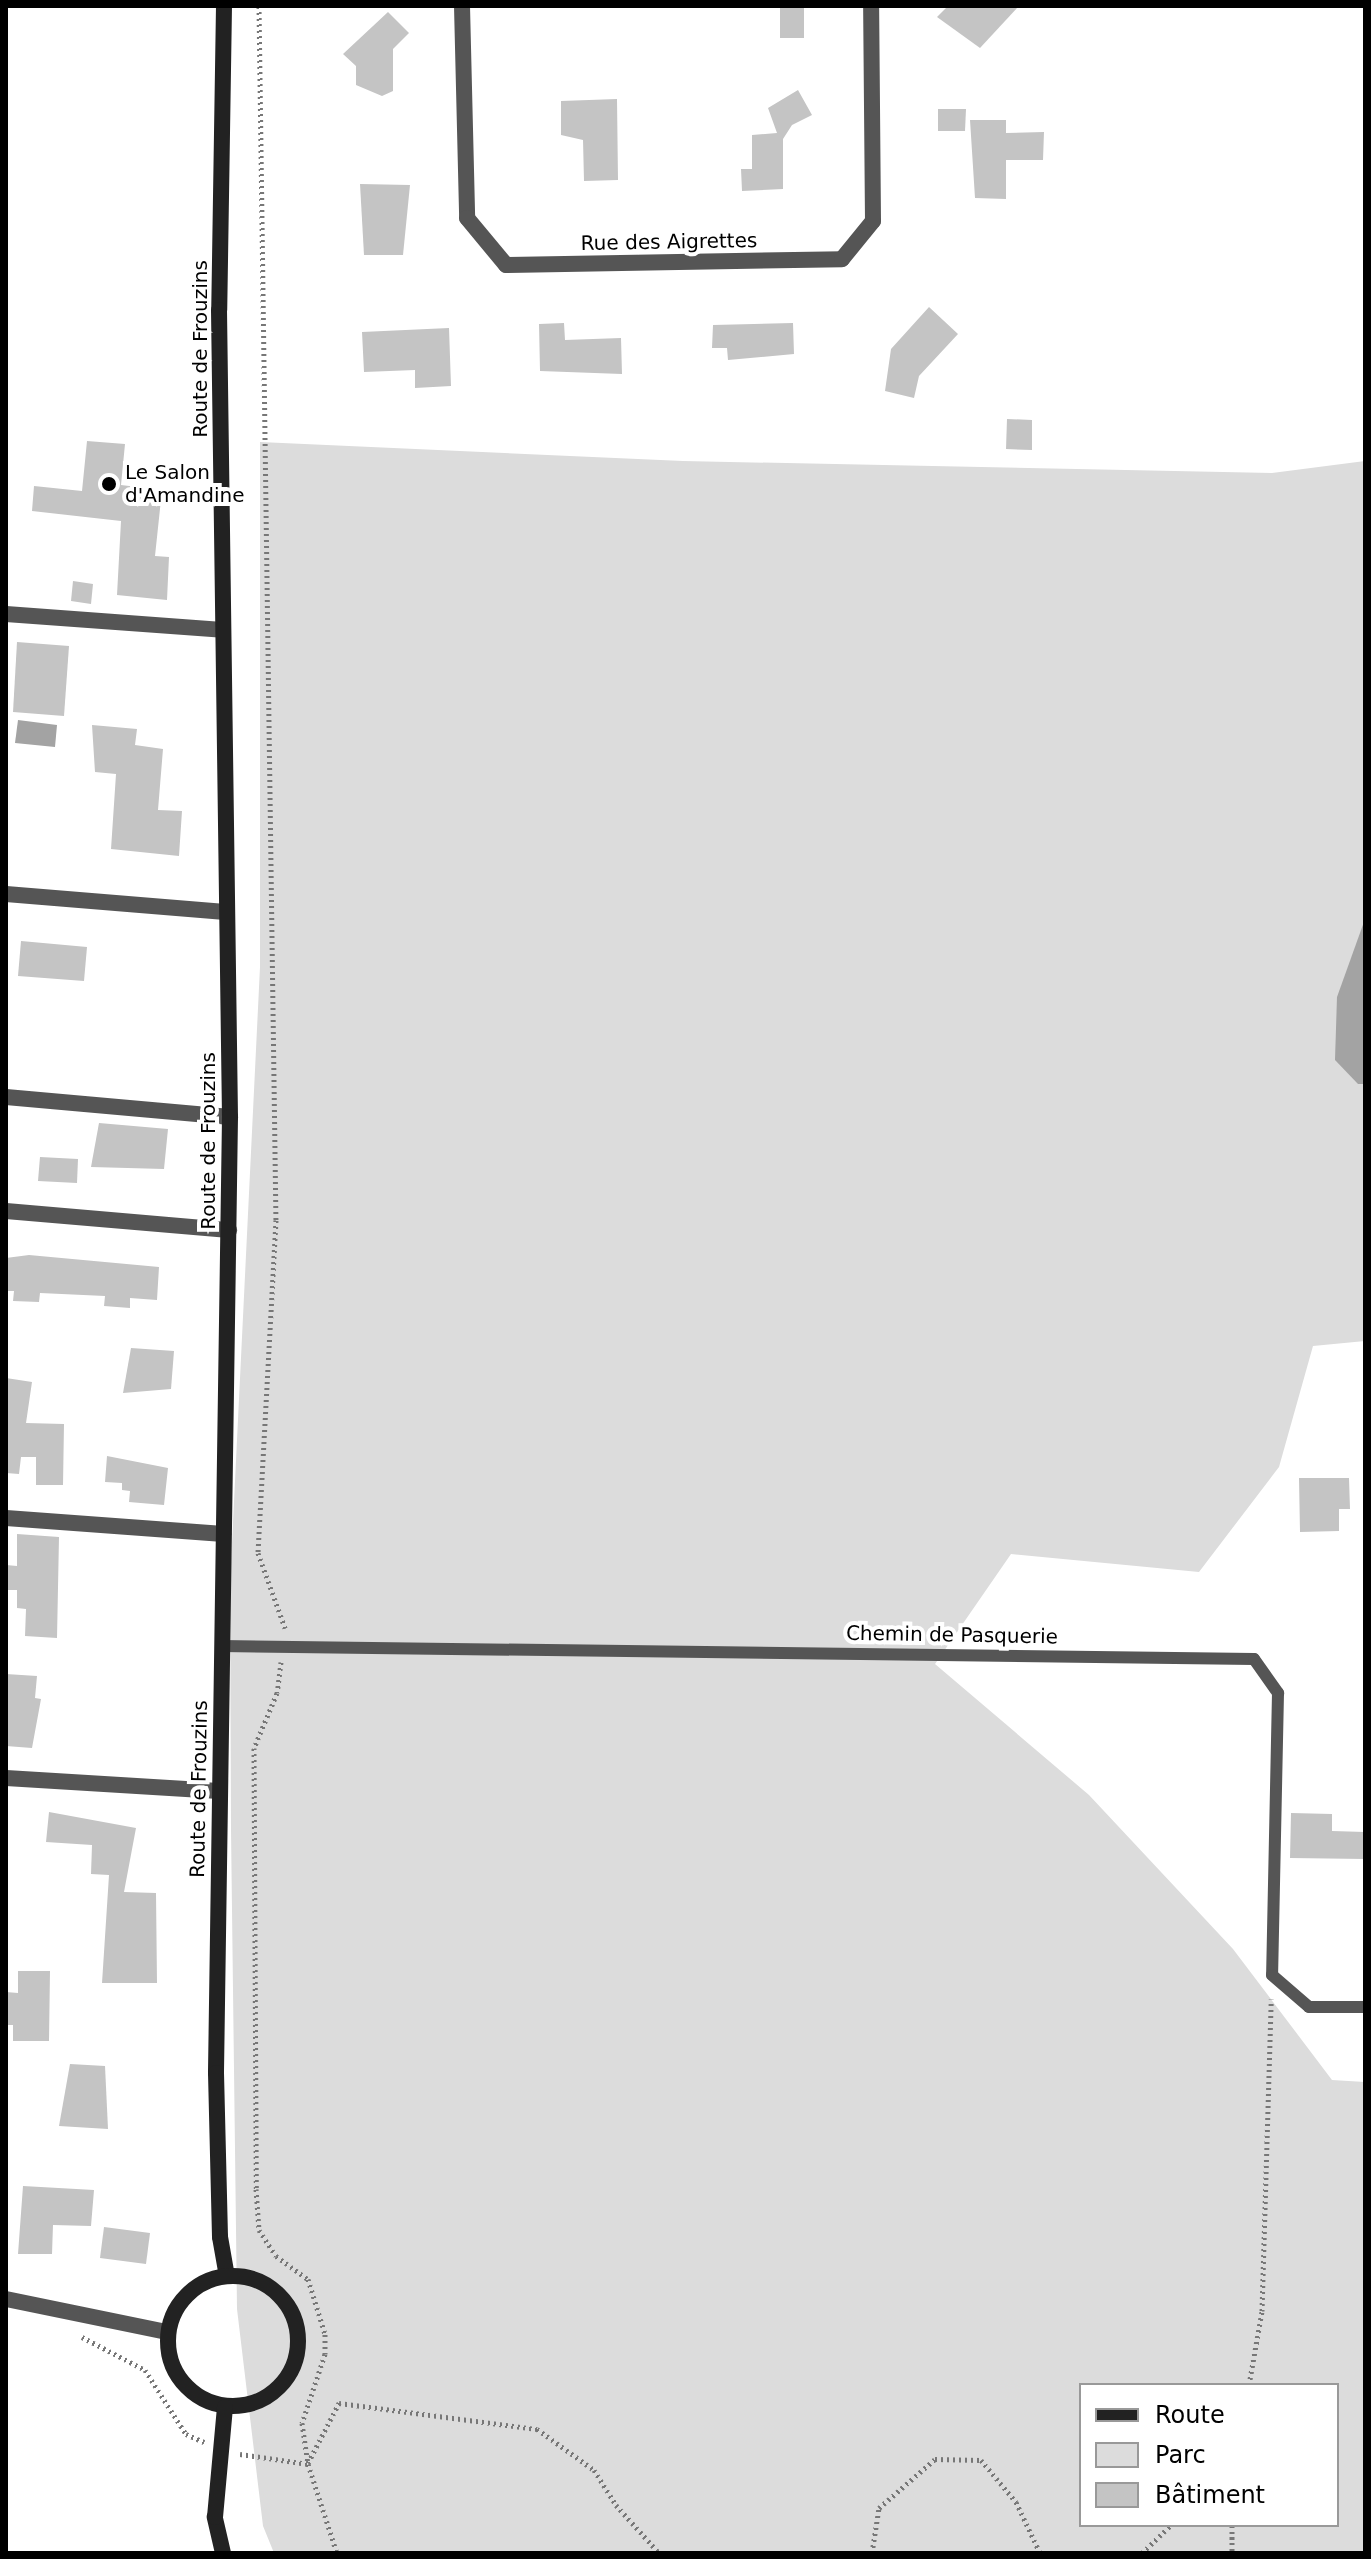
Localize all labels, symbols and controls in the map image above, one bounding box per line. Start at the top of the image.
street label: Rue des Aigrettes [581,228,757,256]
street label: Route de Frouzins [188,260,212,438]
place label: Le Salon d'Amandine [125,460,245,507]
marker: Le Salon d'Amandine [100,475,118,493]
street label: Route de Frouzins [196,1052,220,1230]
street label: Chemin de Pasquerie [846,1621,1058,1649]
street label: Route de Frouzins [185,1700,213,1878]
legend [1079,2383,1339,2527]
text: Route [1155,2401,1225,2429]
text: Parc [1155,2441,1206,2469]
text: Bâtiment [1155,2481,1265,2509]

